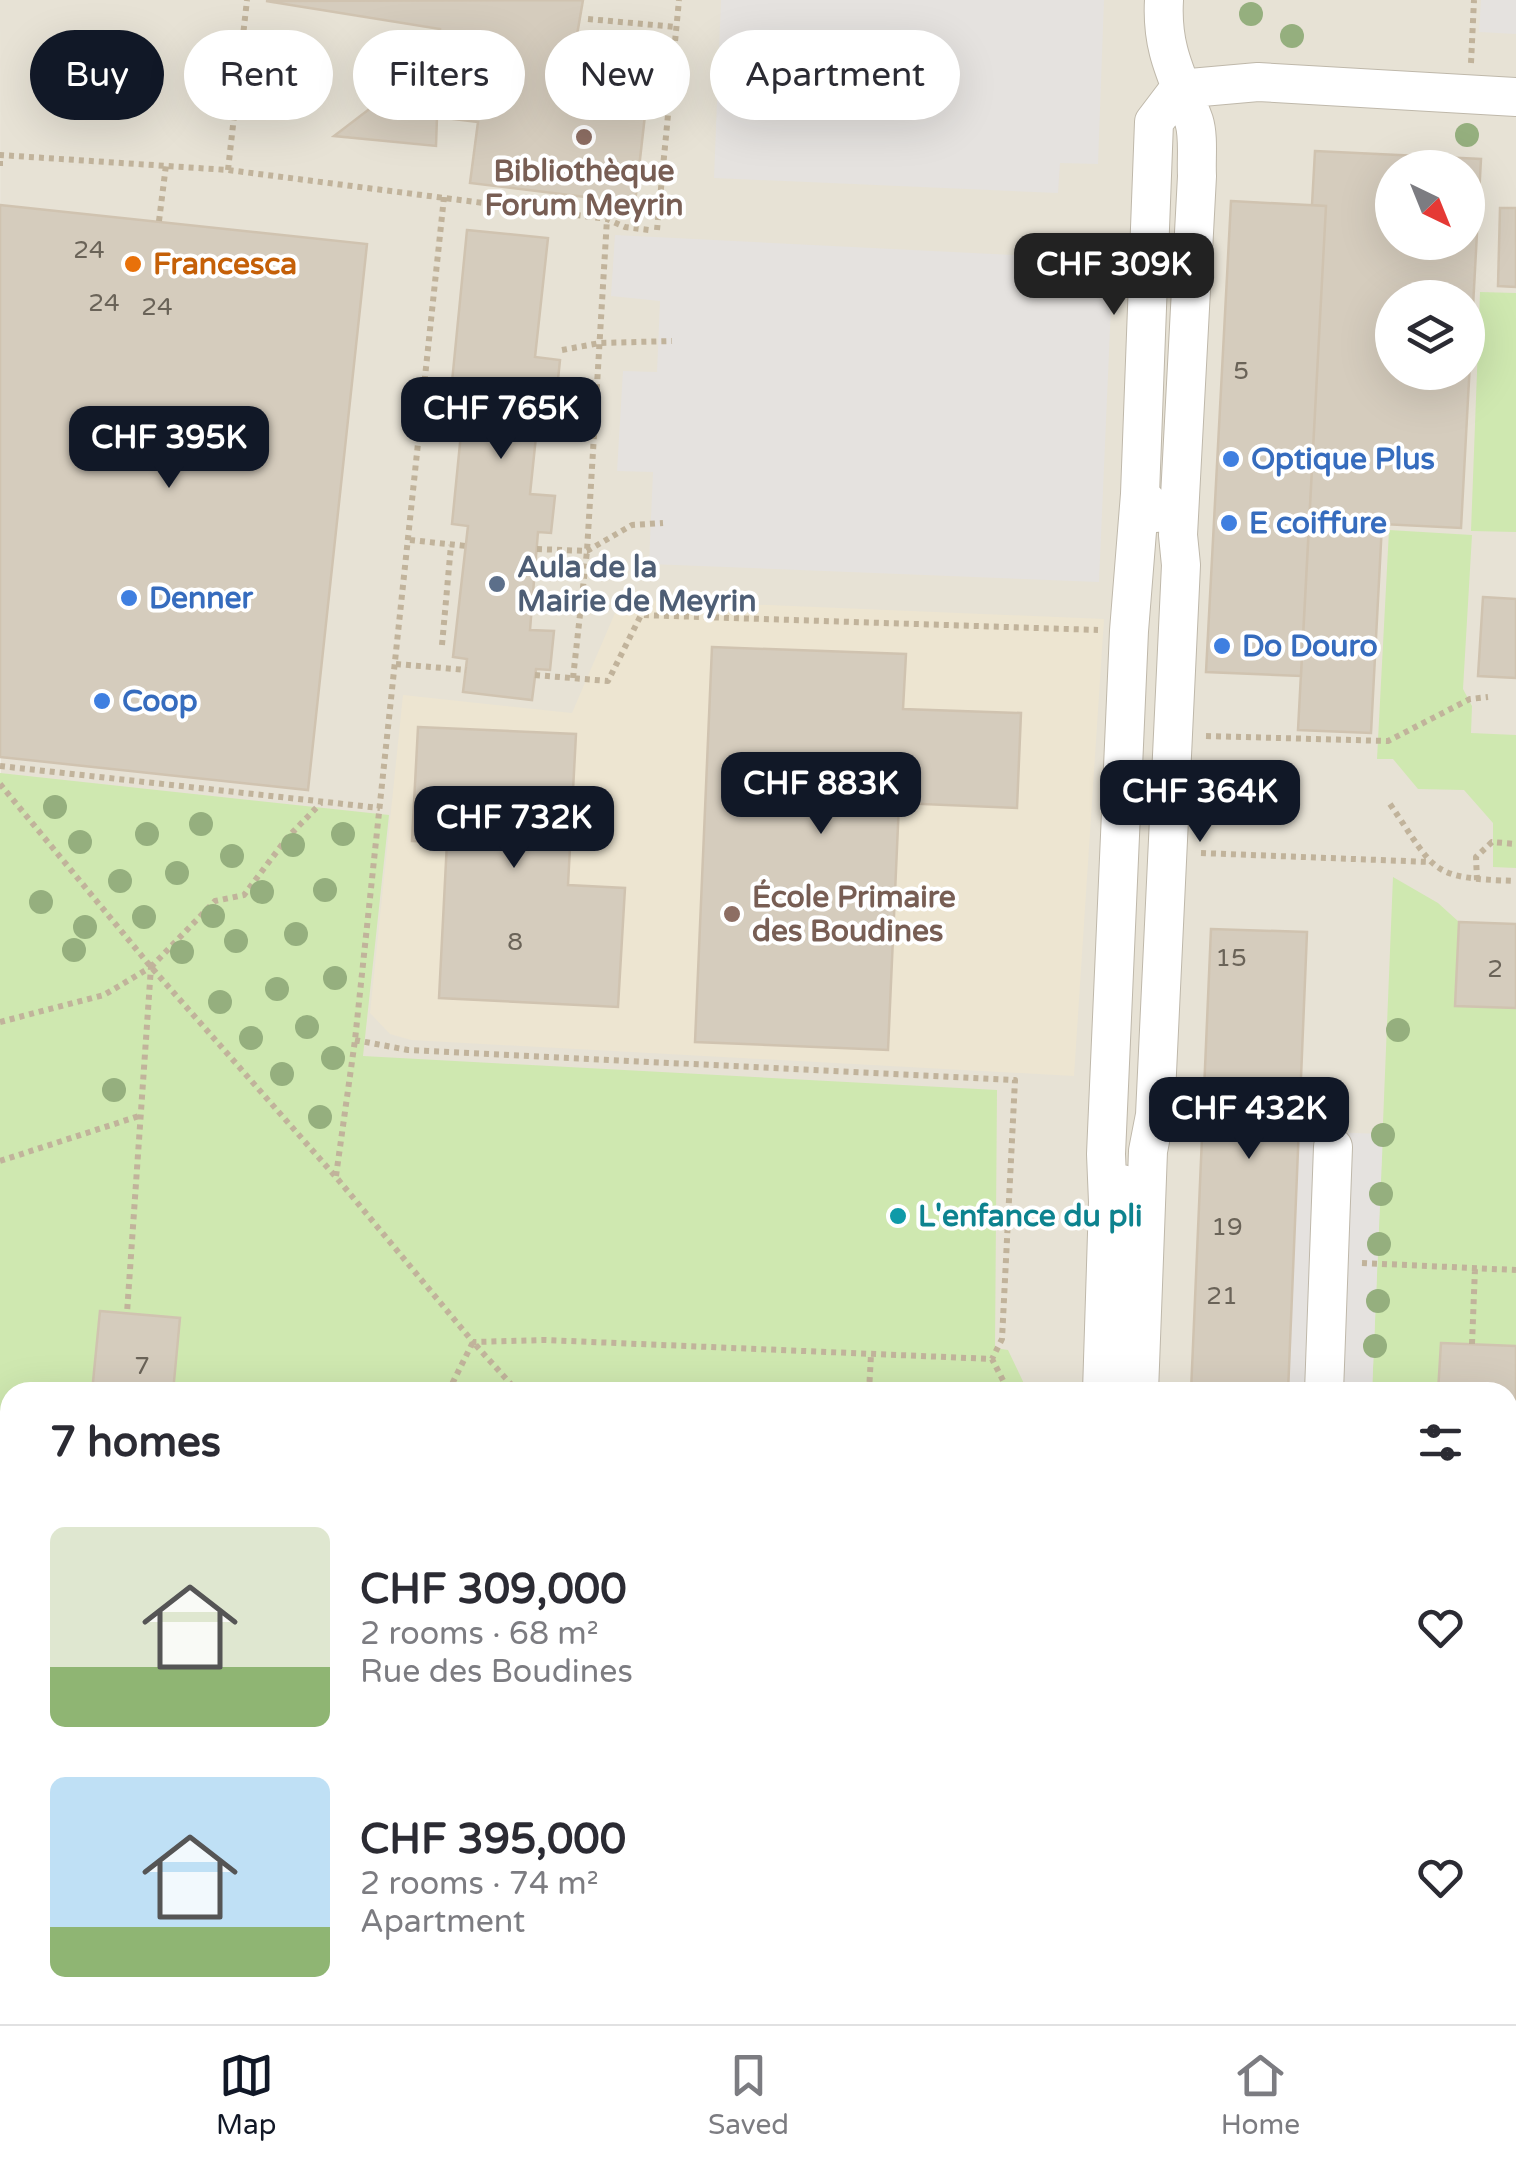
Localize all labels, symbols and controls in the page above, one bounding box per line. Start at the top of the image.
chip: Buy [30,30,164,120]
chip: Rent [184,30,333,120]
chip: Filters [353,30,525,120]
chip: New [545,30,690,120]
chip: Apartment [710,30,960,120]
marker: Bibliothèque Forum Meyrin [573,126,595,148]
north arrow [1375,150,1485,260]
map controls [1375,150,1485,390]
place label: Bibliothèque Forum Meyrin [484,153,684,224]
pin: CHF 309K [1011,233,1217,318]
house number: 24 [73,235,105,265]
place label: Francesca [153,246,297,283]
text: CHF 309K [1036,246,1192,284]
marker: Francesca [122,253,144,275]
button: layers [1375,280,1485,390]
house number: 24 [88,288,120,318]
house number: 24 [141,292,173,322]
house number: 5 [1233,356,1249,386]
pin: CHF 765K [398,377,604,462]
text: CHF 765K [423,390,579,428]
pin: CHF 395K [66,406,272,491]
text: CHF 395K [91,419,247,457]
place label: Optique Plus [1251,441,1435,478]
marker: Optique Plus [1220,448,1242,470]
place label: E coiffure [1249,505,1387,542]
marker: E coiffure [1218,512,1240,534]
place label: Aula de la Mairie de Meyrin [517,549,757,620]
marker: Aula de la Mairie de Meyrin [486,573,508,595]
place label: Denner [149,580,253,617]
marker: Denner [118,587,140,609]
place label: Do Douro [1242,628,1378,665]
marker: Do Douro [1211,635,1233,657]
place label: Coop [122,683,198,720]
marker: Coop [91,690,113,712]
pin: CHF 883K [718,752,924,837]
pin: CHF 364K [1097,760,1303,845]
text: CHF 883K [743,765,899,803]
text: CHF 364K [1122,773,1278,811]
pin: CHF 732K [411,786,617,871]
text: CHF 732K [436,799,592,837]
place label: École Primaire des Boudines [752,878,956,950]
marker: École Primaire des Boudines [721,903,743,925]
house number: 8 [507,927,523,957]
house number: 15 [1215,943,1247,973]
house number: 2 [1487,954,1503,984]
pin: CHF 432K [1146,1077,1352,1162]
text: CHF 432K [1171,1090,1327,1128]
place label: L'enfance du pli [918,1198,1142,1235]
marker: L'enfance du pli [887,1205,909,1227]
house number: 19 [1211,1212,1243,1242]
house number: 21 [1206,1281,1238,1311]
house number: 7 [134,1351,150,1381]
icon: filters [1413,1415,1468,1470]
text: 7 homes [50,1417,221,1468]
text: CHF 309,000 [360,1564,627,1615]
icon: home [130,1567,250,1687]
icon: heart [1413,1600,1468,1655]
text: 2 rooms · 68 m² [360,1615,599,1653]
text: Rue des Boudines [360,1653,633,1691]
text: CHF 395,000 [360,1814,626,1865]
icon: home [130,1817,250,1937]
icon: heart [1413,1850,1468,1905]
text: 2 rooms · 74 m² [360,1865,599,1903]
text: Apartment [360,1903,525,1941]
tab: Map [216,2048,276,2142]
tab: Saved [708,2048,789,2142]
tab: Home [1221,2048,1300,2142]

